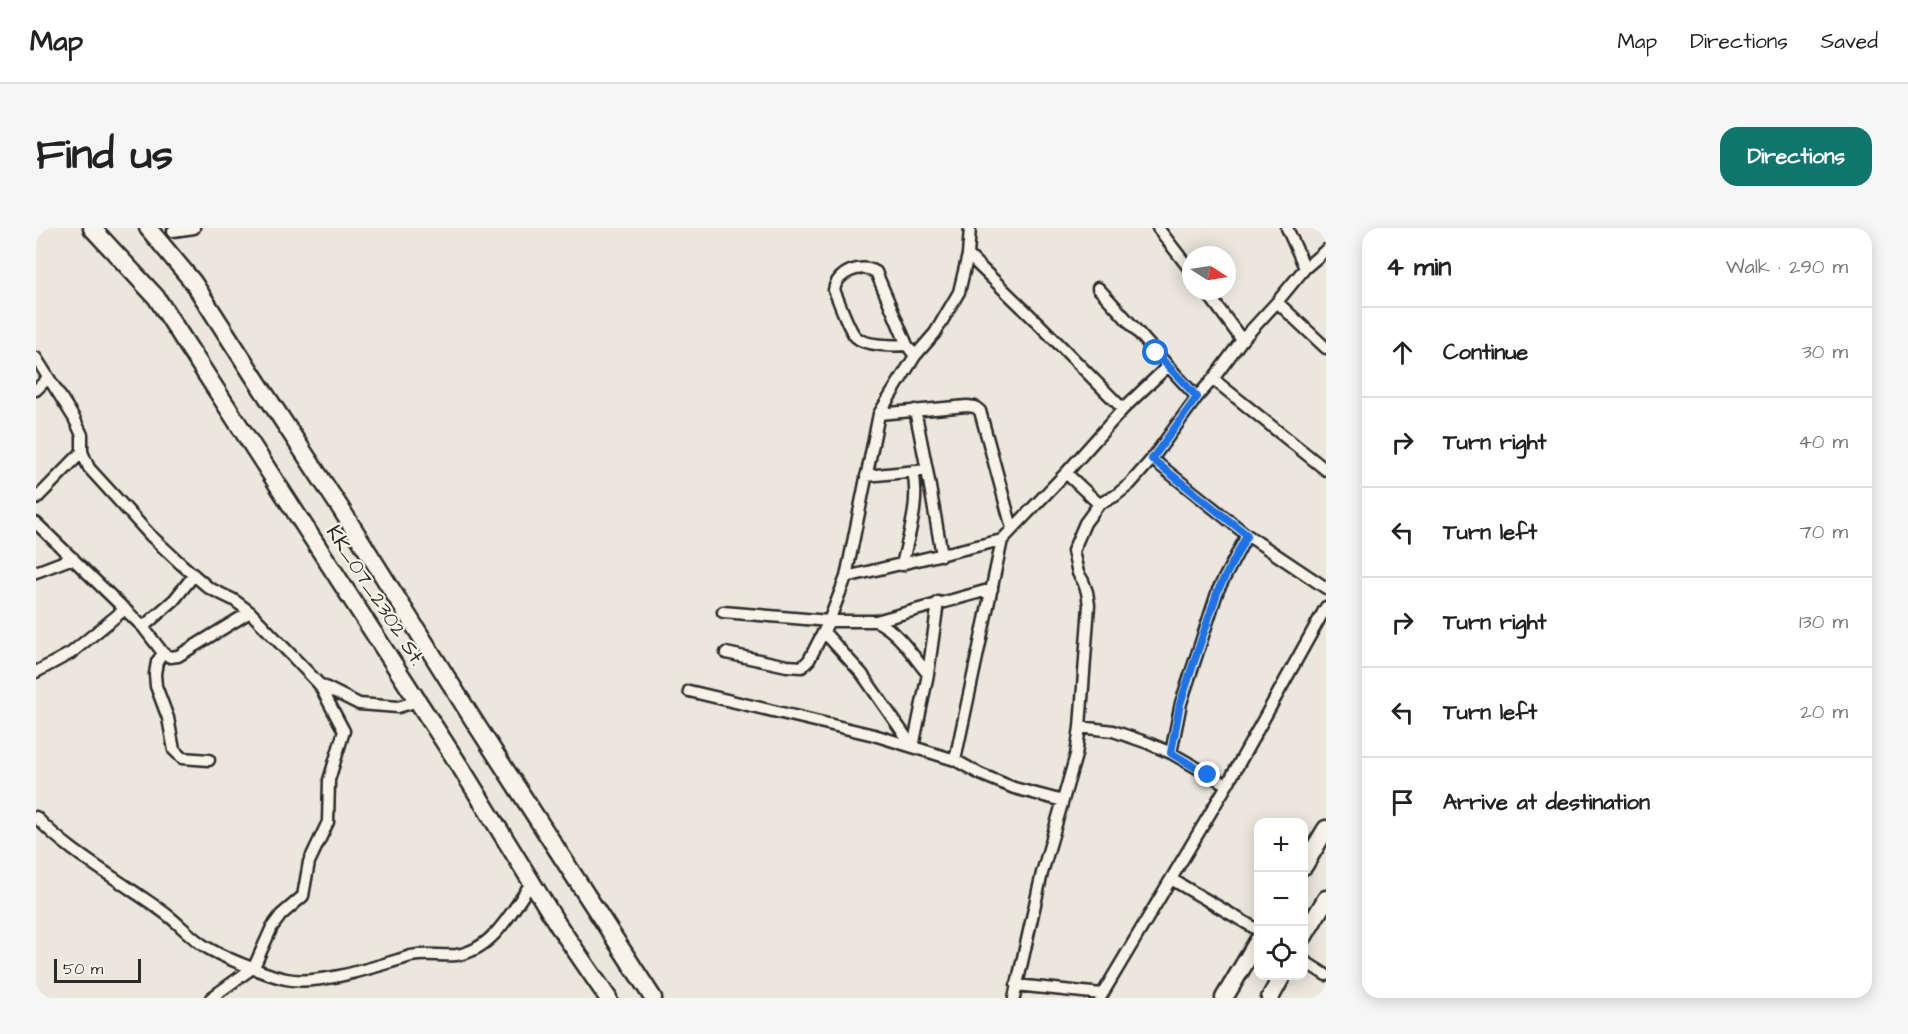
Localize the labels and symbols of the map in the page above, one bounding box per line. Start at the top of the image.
north arrow [1182,246,1236,300]
route start [1142,339,1168,365]
street label: KK_07_2302 St. [319,520,432,671]
route end [1194,761,1220,787]
scale bar [54,956,141,984]

